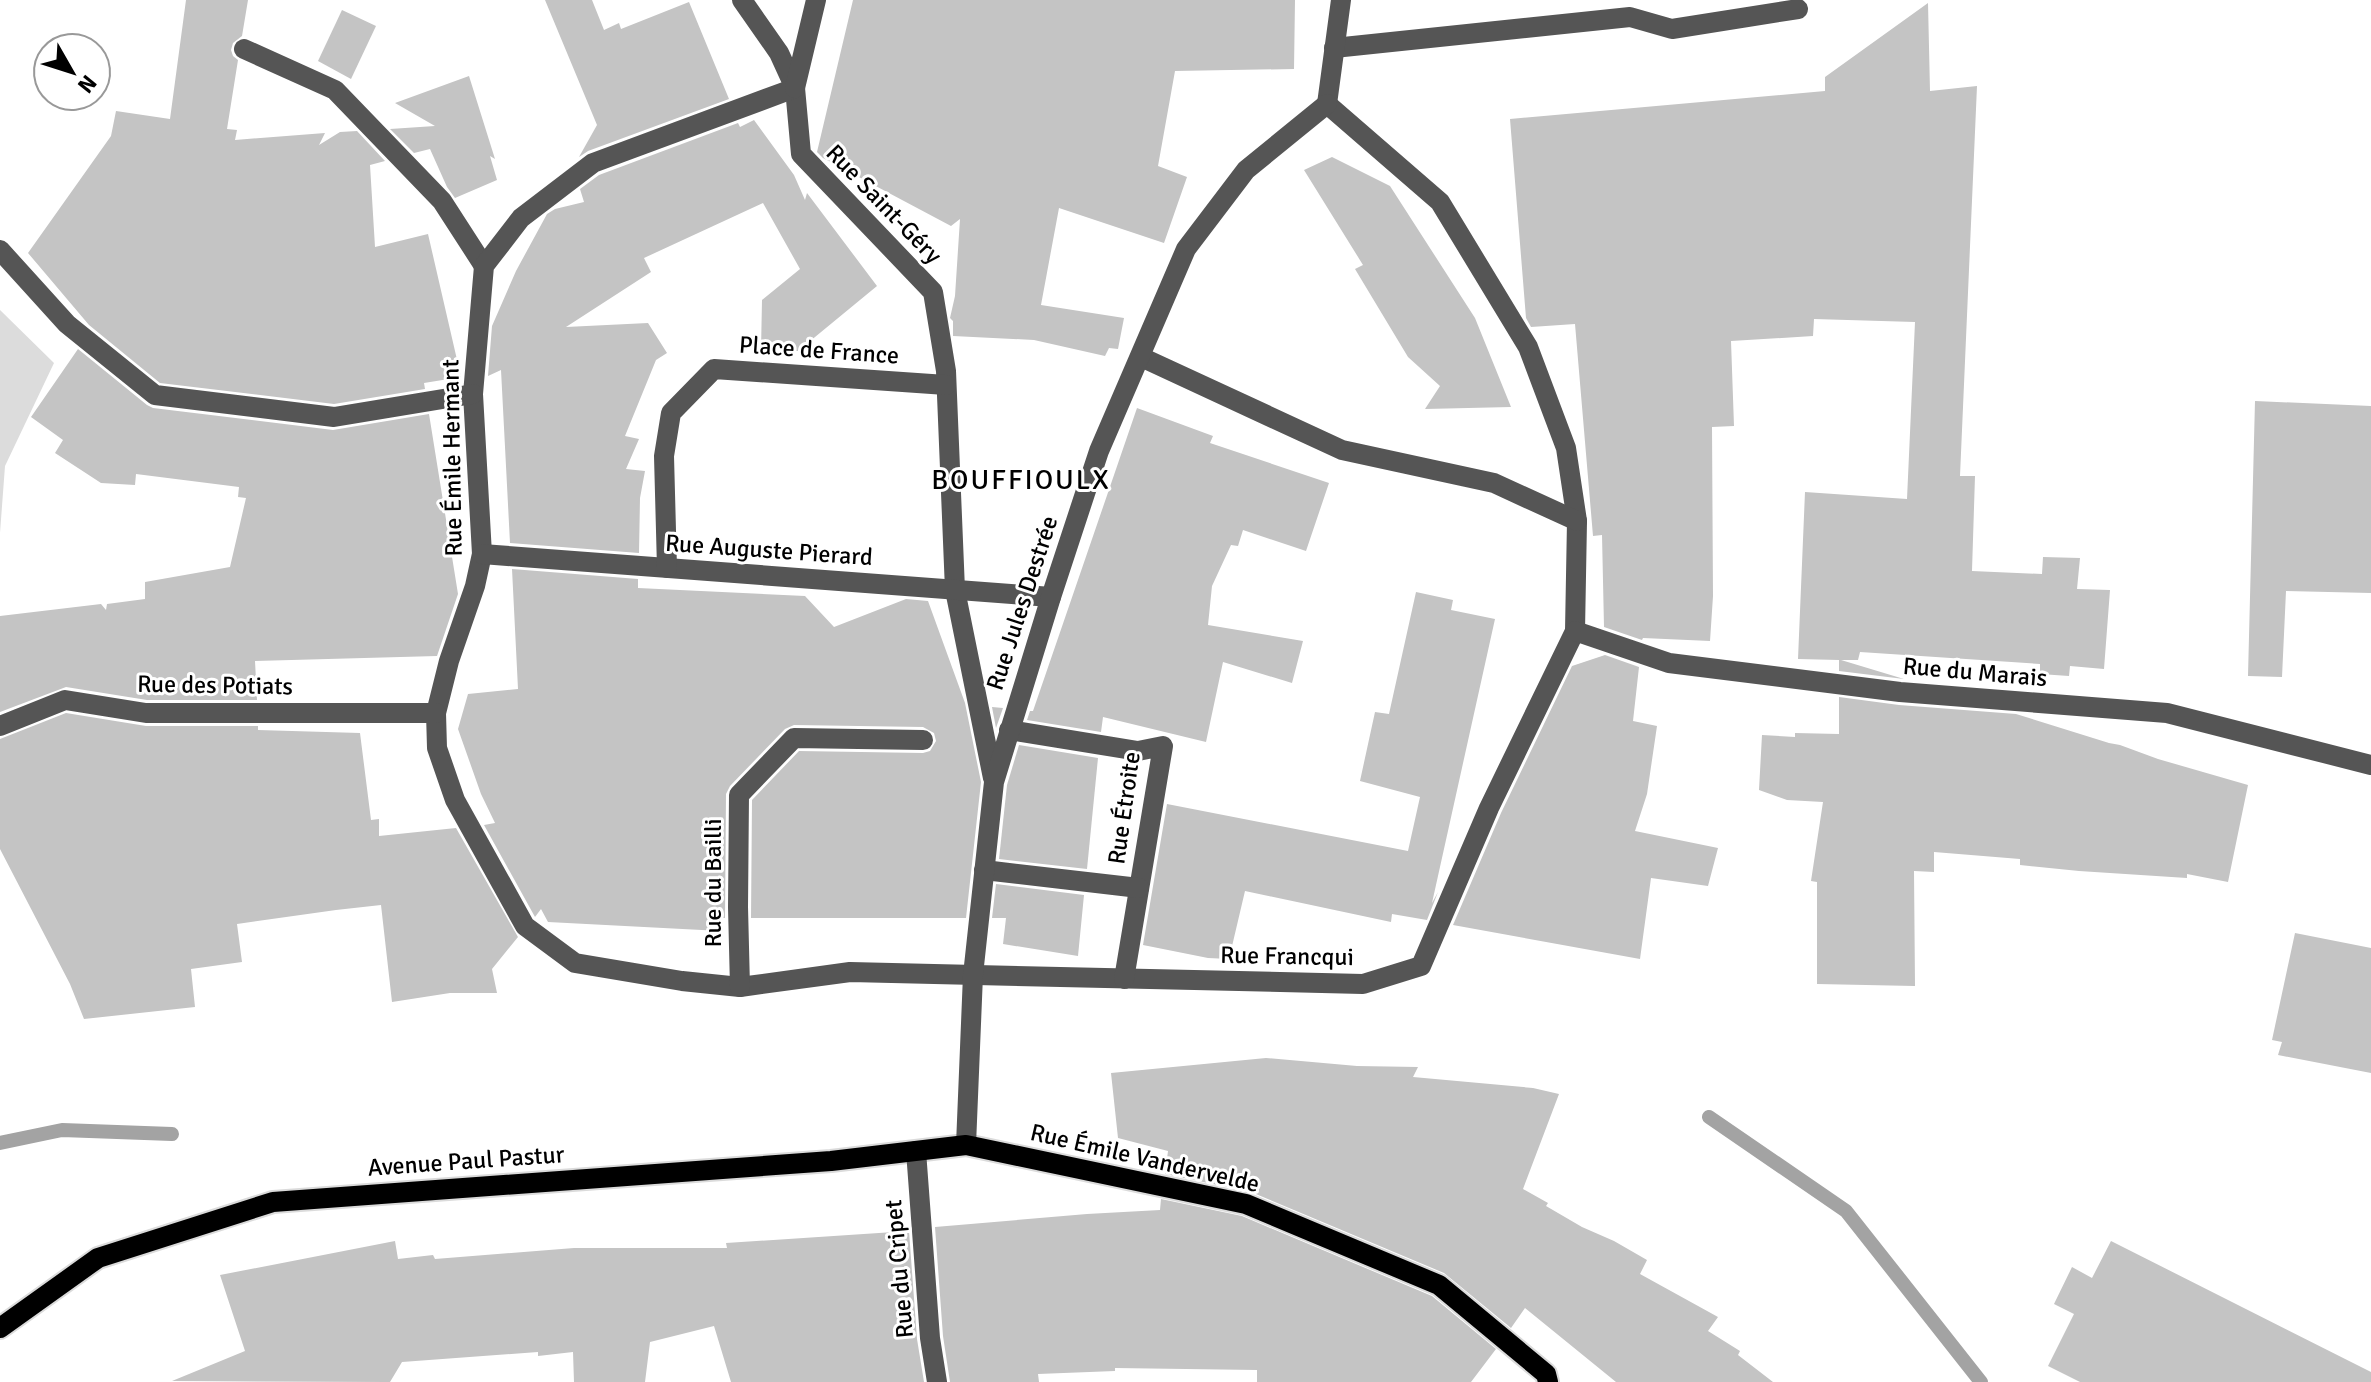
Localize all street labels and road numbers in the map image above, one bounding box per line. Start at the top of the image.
street label: Rue Saint-Géry [820,138,948,270]
street label: Place de France [738,329,900,371]
street label: Rue Émile Hermant [435,359,469,557]
street label: Rue Jules Destrée [980,512,1064,694]
street label: Rue Auguste Pierard [664,528,874,572]
street label: Rue du Marais [1902,651,2048,693]
street label: Rue des Potiats [137,669,293,701]
street label: Rue Étroite [1101,750,1147,866]
street label: Rue du Bailli [698,819,728,947]
street label: Rue Francqui [1220,940,1354,972]
street label: Rue Émile Vandervelde [1028,1117,1262,1199]
street label: Avenue Paul Pastur [367,1139,566,1183]
street label: Rue du Cripet [878,1199,920,1339]

